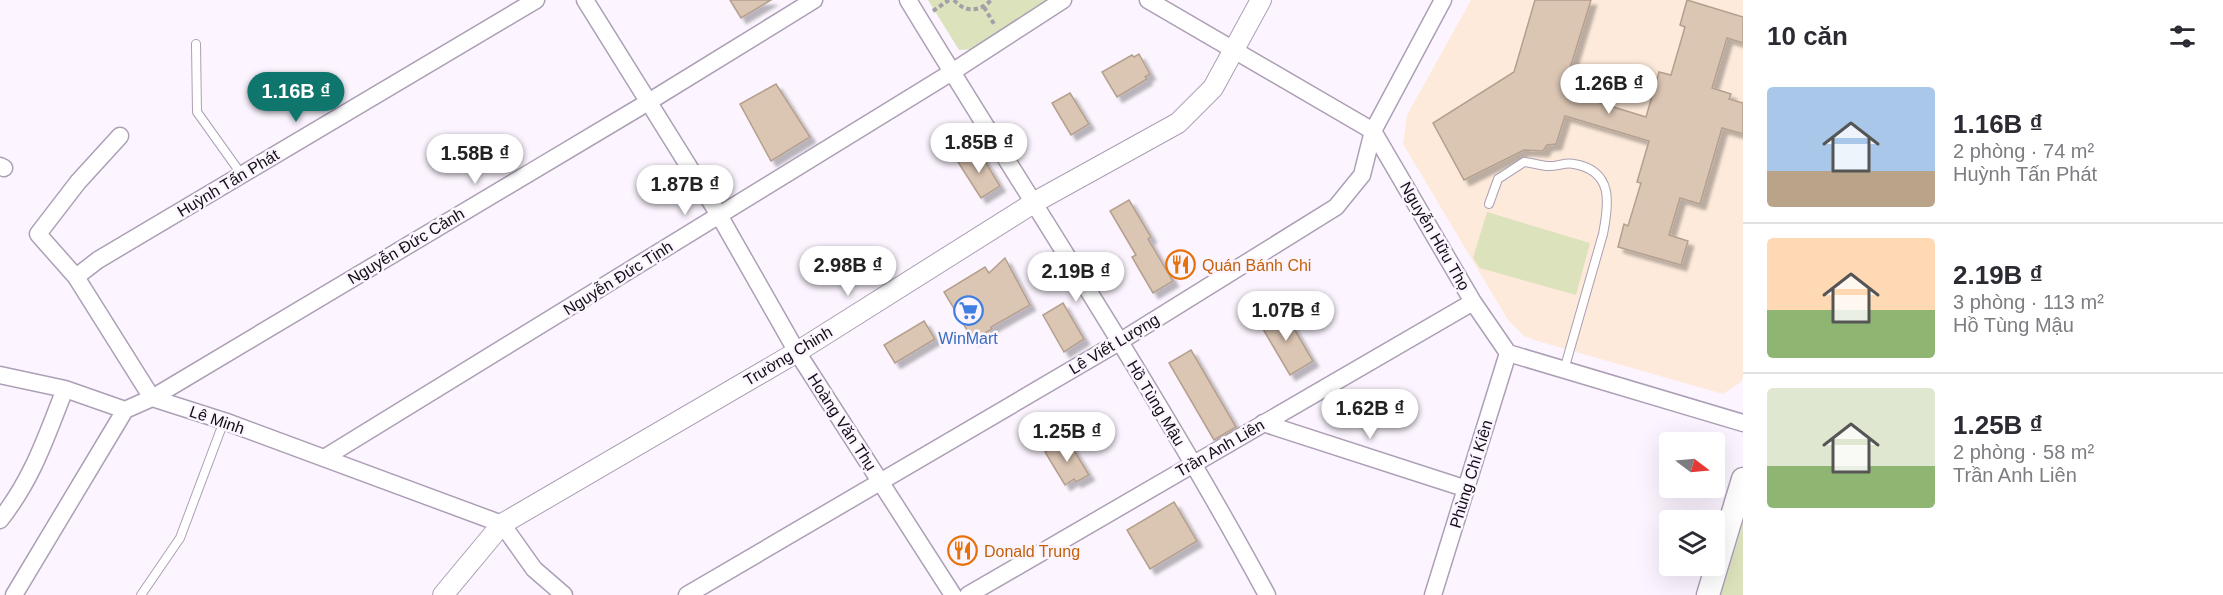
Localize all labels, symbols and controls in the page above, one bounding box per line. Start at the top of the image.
icon: filters [2166,20,2199,53]
text: 10 căn [1767,21,1848,51]
pin: 1.26B ₫ [1554,64,1664,115]
pin: 1.16B ₫ [241,72,351,123]
text: 1.26B ₫ [1574,72,1644,94]
text: 1.16B ₫ [261,80,331,102]
text: 1.16B ₫ [1953,109,2043,139]
icon: home [1815,111,1887,183]
pin: 1.85B ₫ [924,123,1034,174]
text: 1.85B ₫ [944,131,1014,153]
pin: 1.58B ₫ [420,134,530,185]
text: 2 phòng · 74 m² [1953,140,2094,162]
text: 1.58B ₫ [440,142,510,164]
street label: Huỳnh Tấn Phát [174,146,282,220]
text: Huỳnh Tấn Phát [1953,163,2097,185]
pin: 1.87B ₫ [630,165,740,216]
text: 1.87B ₫ [650,173,720,195]
street label: Nguyễn Hữu Thọ [1397,178,1474,293]
street label: Nguyễn Đức Cảnh [344,204,467,287]
street label: Nguyễn Đức Tịnh [560,237,676,318]
pin: 2.98B ₫ [793,246,903,297]
restaurant icon: Quán Bánh Chi [1165,249,1197,281]
pin: 2.19B ₫ [1021,252,1131,303]
text: 2.98B ₫ [813,254,883,276]
place label: Quán Bánh Chi [1202,257,1311,274]
text: 2.19B ₫ [1041,260,1111,282]
text: 2.19B ₫ [1953,260,2043,290]
icon: home [1815,262,1887,334]
pin: 1.07B ₫ [1231,291,1341,342]
text: 3 phòng · 113 m² [1953,291,2104,313]
supermarket icon: WinMart [952,294,984,326]
text: 1.07B ₫ [1251,299,1321,321]
street label: Lê Viết Lượng [1066,310,1162,378]
text: Hồ Tùng Mậu [1953,314,2074,336]
street label: Trường Chinh [741,323,835,389]
place label: WinMart [938,330,998,347]
street label: Hồ Tùng Mậu [1124,357,1188,449]
street label: Hoàng Văn Thụ [804,370,880,474]
pin: 1.62B ₫ [1315,389,1425,440]
text: 1.62B ₫ [1335,397,1405,419]
street label: Lê Minh [187,403,247,437]
text: 1.25B ₫ [1953,410,2043,440]
pin: 1.25B ₫ [1012,412,1122,463]
icon: home [1815,412,1887,484]
street label: Trần Anh Liên [1173,416,1267,480]
street label: Phùng Chí Kiên [1446,418,1496,530]
text: 1.25B ₫ [1032,420,1102,442]
north arrow [1659,432,1725,498]
map controls [1659,432,1725,576]
text: 2 phòng · 58 m² [1953,441,2094,463]
text: Trần Anh Liên [1953,464,2077,486]
button: layers [1659,510,1725,576]
restaurant icon: Donald Trung [947,535,979,567]
place label: Donald Trung [984,543,1080,560]

